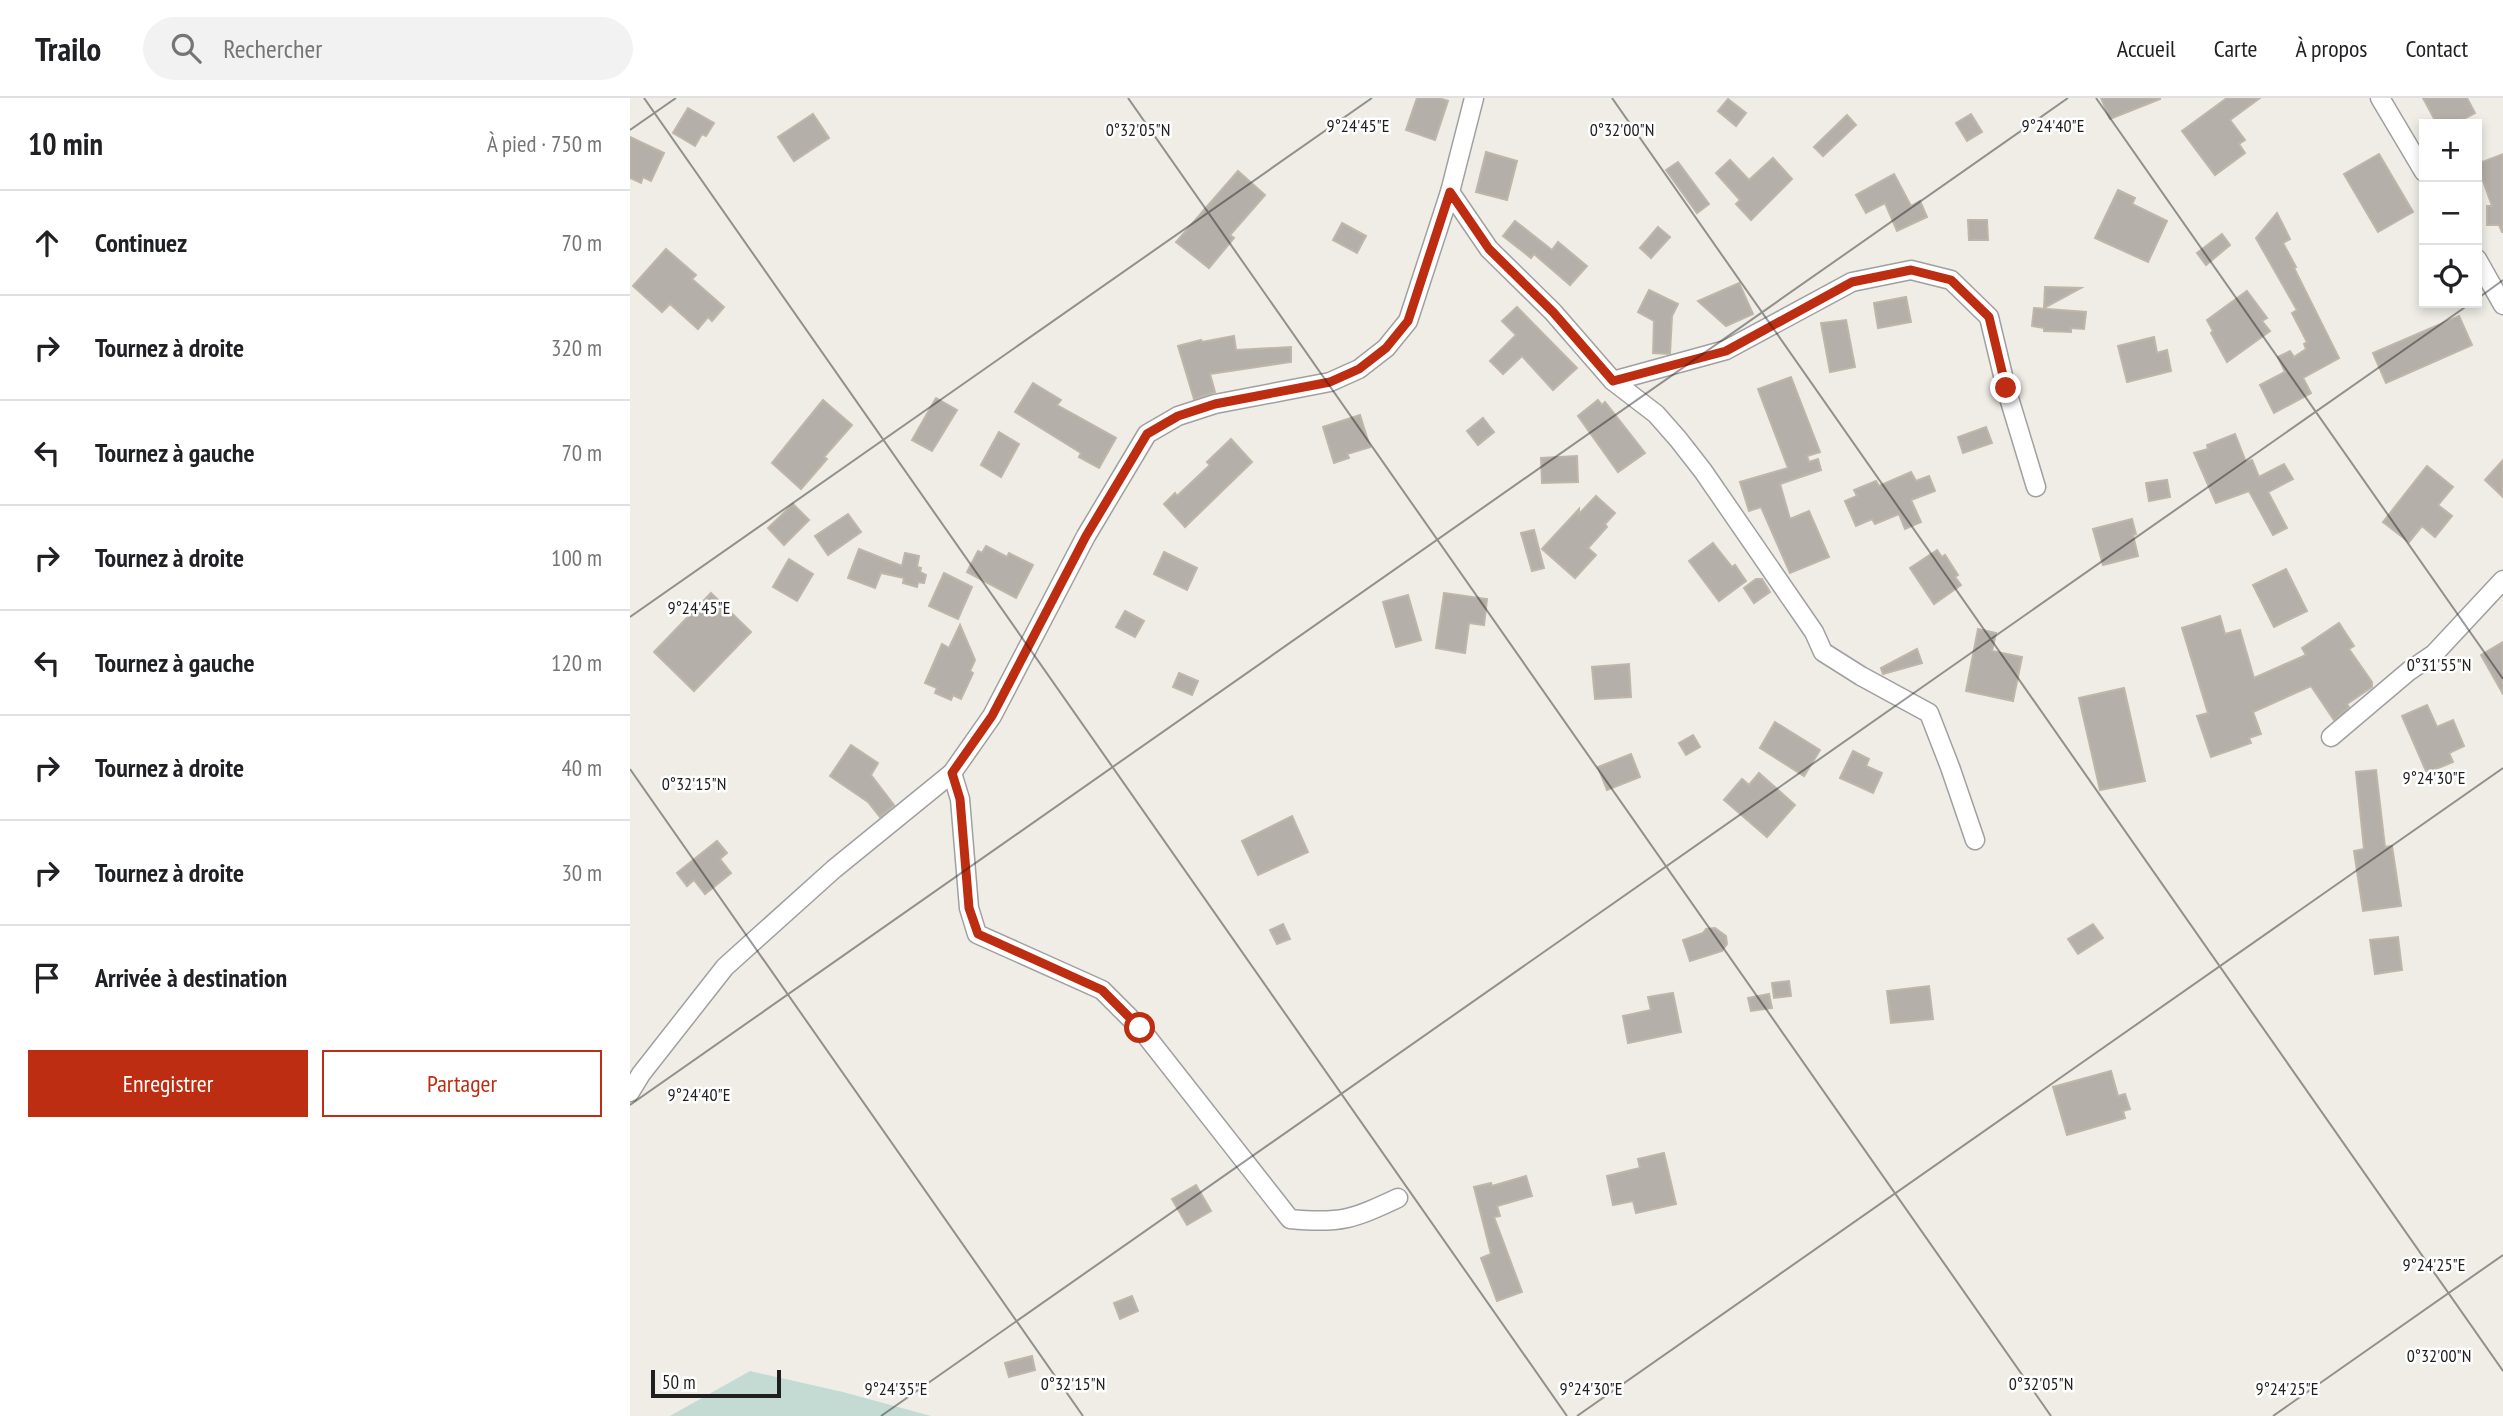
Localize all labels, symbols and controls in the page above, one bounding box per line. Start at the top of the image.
search box [143,17,633,80]
text: Trailo [35,27,101,70]
icon: search [167,29,205,67]
text: Rechercher [223,32,322,65]
text: Accueil [2117,33,2176,64]
text: Carte [2214,33,2257,64]
text: À propos [2295,33,2367,64]
text: Contact [2405,33,2468,64]
text: 9°24'45"E [1327,114,1389,137]
text: 9°24'40"E [2022,114,2084,137]
text: 0°32'05"N [1106,118,1170,141]
text: 0°32'00"N [1590,118,1654,141]
map controls [2419,119,2482,308]
button: + [2419,119,2482,182]
text: 10 min [28,124,103,163]
text: À pied · 750 m [487,129,602,158]
button: − [2419,182,2482,245]
icon: ahead [28,224,66,262]
text: Continuez [95,226,187,259]
text: 70 m [561,228,602,257]
button: locate [2419,245,2482,308]
icon: right [28,329,66,367]
text: Tournez à droite [95,331,244,364]
text: 320 m [551,333,602,362]
route end [1990,372,2021,403]
icon: left [28,434,66,472]
text: Tournez à gauche [95,436,255,469]
text: 70 m [561,438,602,467]
icon: right [28,539,66,577]
text: Tournez à droite [95,541,244,574]
text: 100 m [551,543,602,572]
text: 9°24'45"E [668,596,730,619]
icon: left [28,644,66,682]
text: Tournez à gauche [95,646,255,679]
text: 120 m [551,648,602,677]
text: 0°31'55"N [2407,653,2471,676]
icon: right [28,749,66,787]
text: Tournez à droite [95,751,244,784]
text: 40 m [561,753,602,782]
text: 9°24'30"E [2403,766,2465,789]
text: 0°32'15"N [662,772,726,795]
icon: right [28,854,66,892]
text: Tournez à droite [95,856,244,889]
text: 30 m [561,858,602,887]
icon: arrive [28,959,66,997]
text: Arrivée à destination [95,961,287,994]
route start [1124,1012,1155,1043]
button: Enregistrer [28,1050,308,1117]
button: Partager [322,1050,602,1117]
text: 9°24'40"E [668,1083,730,1106]
text: 9°24'25"E [2403,1253,2465,1276]
text: 0°32'00"N [2407,1344,2471,1367]
scale bar [651,1367,780,1399]
text: 50 m [662,1370,696,1394]
text: 0°32'15"N [1041,1372,1105,1395]
text: 0°32'05"N [2009,1372,2073,1395]
text: 9°24'35"E [865,1377,927,1400]
text: 9°24'30"E [1560,1377,1622,1400]
text: 9°24'25"E [2256,1377,2318,1400]

